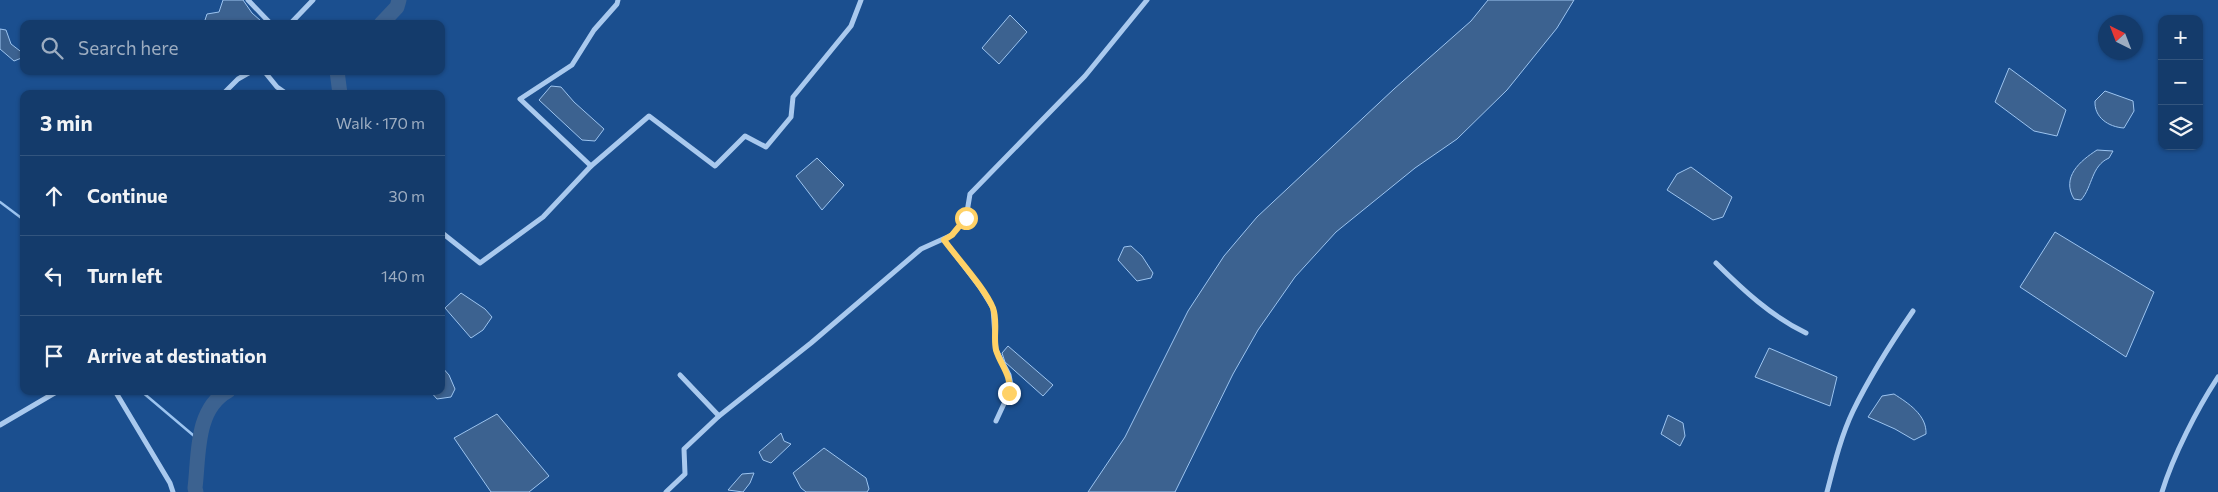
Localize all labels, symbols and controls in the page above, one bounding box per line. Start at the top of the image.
north arrow [2098,15,2143,60]
map controls [2158,15,2203,150]
button: + [2158,15,2203,60]
search box [20,20,445,75]
icon: search [38,34,66,62]
text: Search here [78,36,178,59]
button: − [2158,60,2203,105]
button: layers [2158,105,2203,150]
text: 3 min [40,110,93,135]
text: Walk · 170 m [336,113,425,132]
icon: ahead [40,182,68,210]
text: Continue [87,184,167,207]
text: 30 m [388,186,425,205]
route start [955,207,978,230]
icon: left [40,262,68,290]
text: Turn left [87,264,162,287]
text: 140 m [381,266,425,285]
icon: arrive [40,342,68,370]
text: Arrive at destination [87,344,267,367]
route end [998,382,1021,405]

